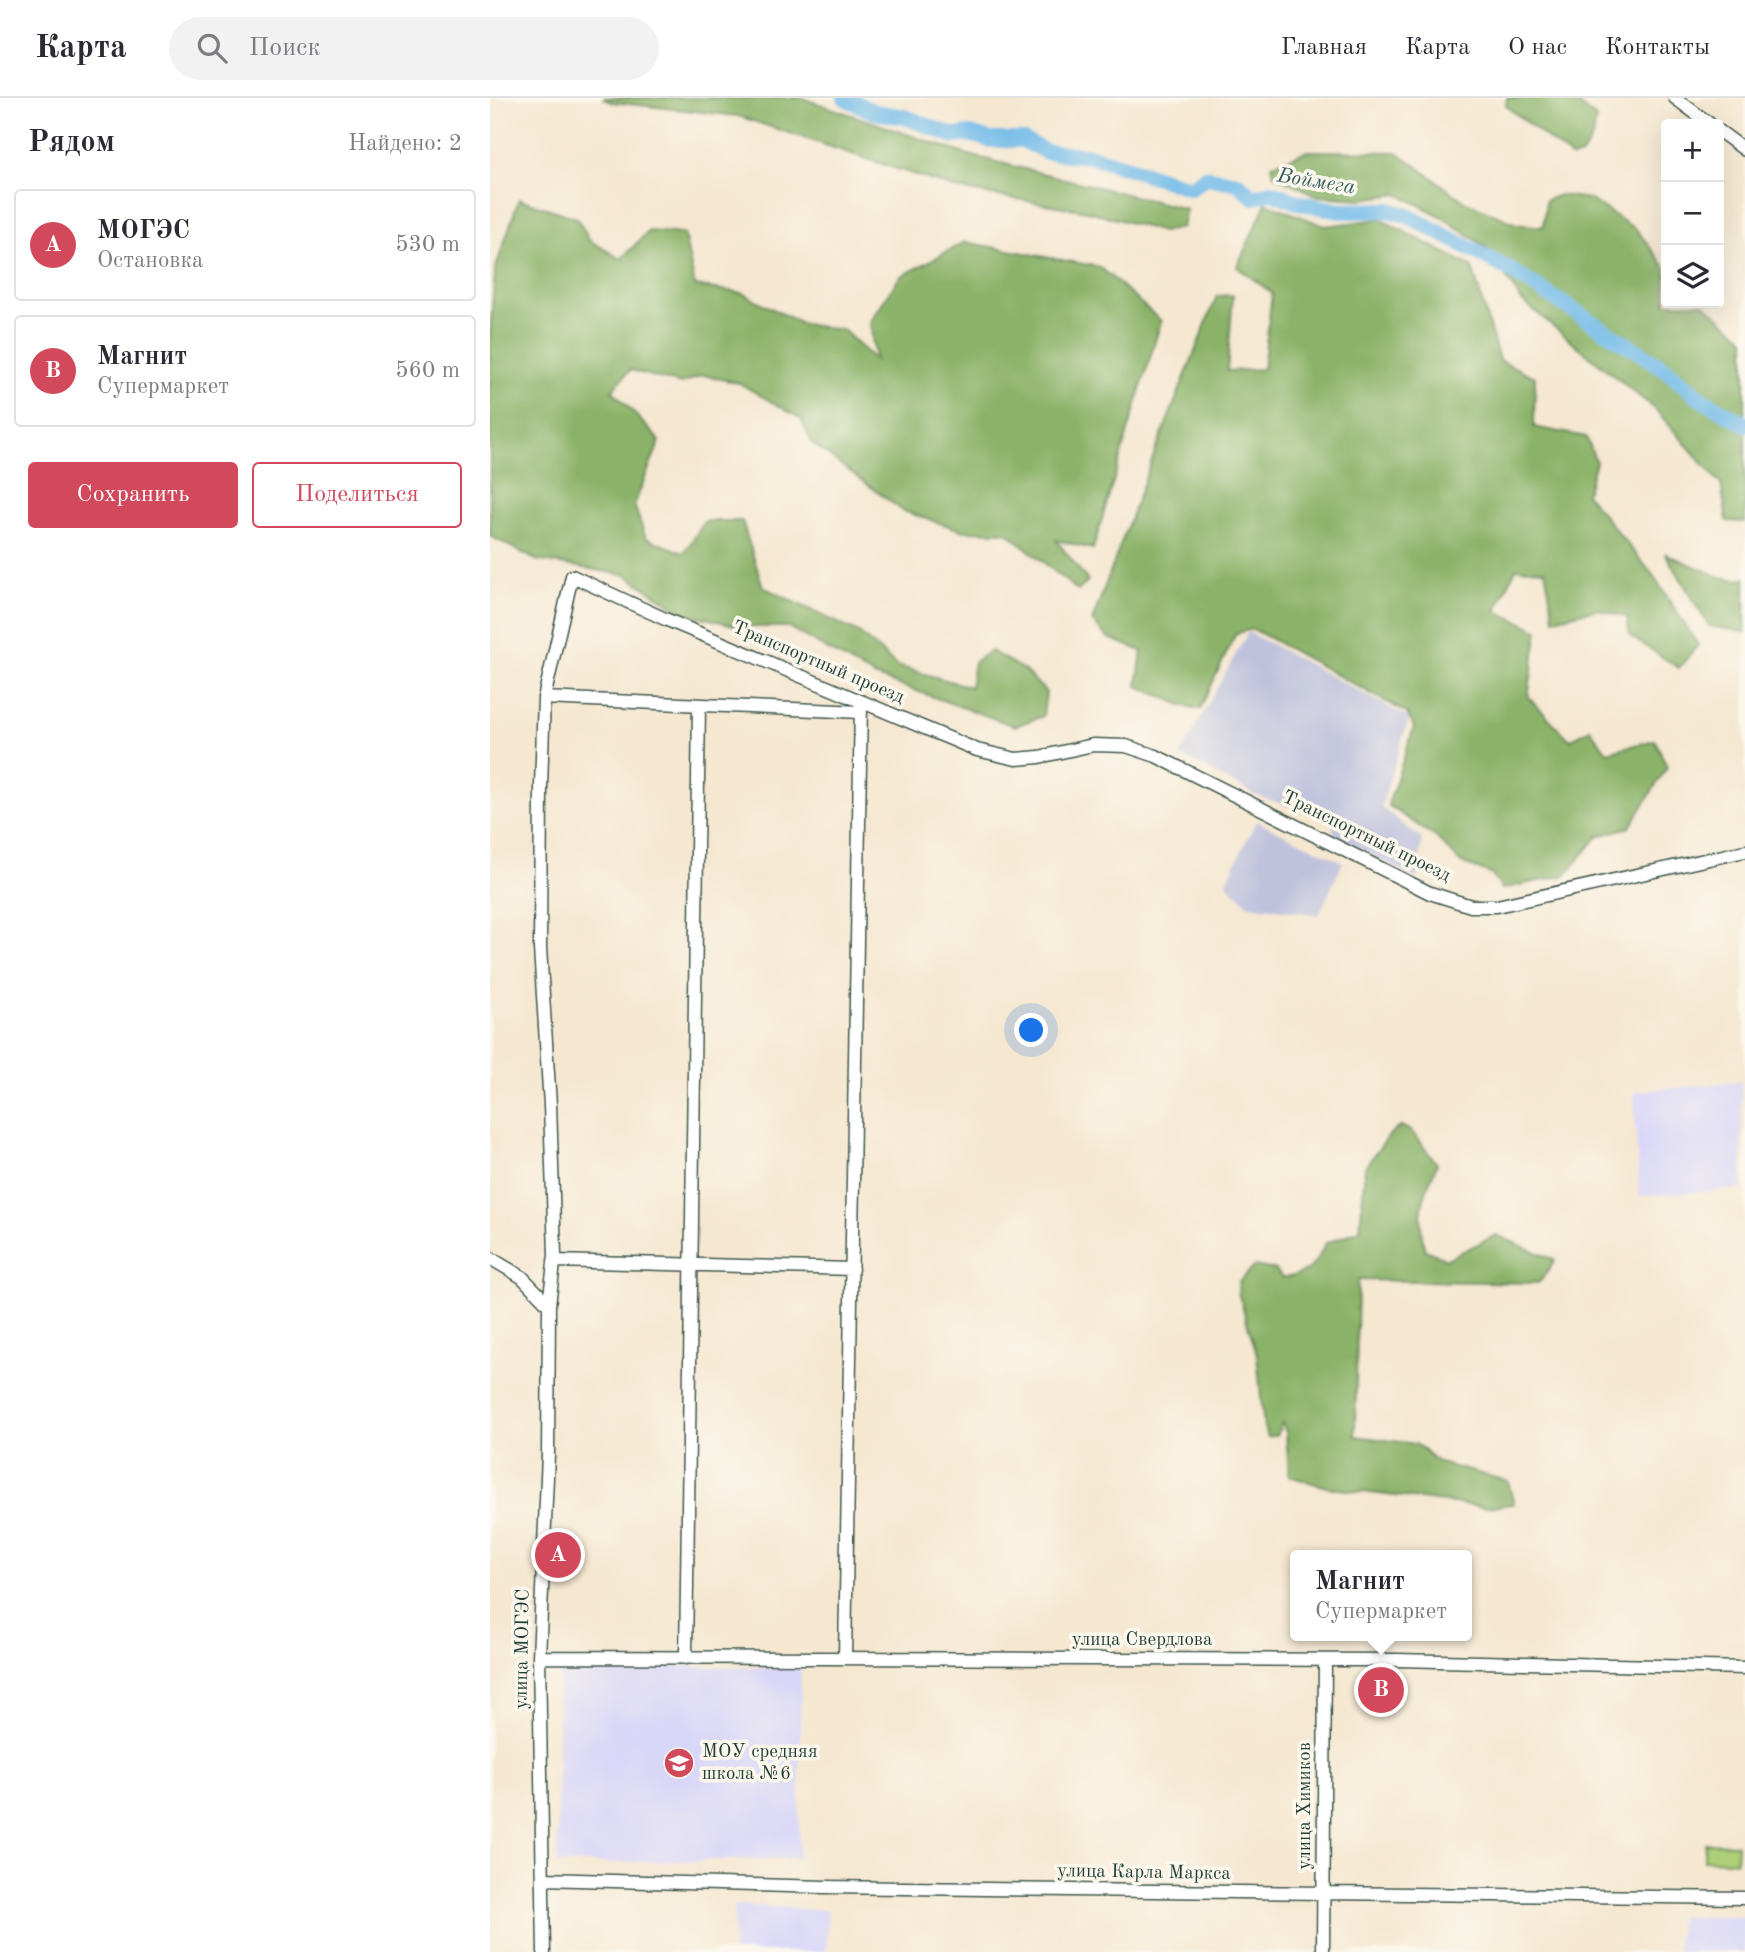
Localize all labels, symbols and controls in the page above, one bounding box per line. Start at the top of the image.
search box [169,17,659,80]
icon: search [193,29,231,67]
text: Карта [35,32,127,65]
text: Поиск [249,35,321,61]
text: Главная [1281,36,1367,60]
text: Карта [1405,36,1470,60]
text: О нас [1508,36,1567,60]
text: Контакты [1605,36,1710,60]
map controls [1661,119,1724,308]
button: + [1661,119,1724,182]
text: Рядом [28,128,115,158]
text: Найдено: 2 [348,132,462,155]
water label: Воймега [1274,165,1357,199]
button: − [1661,182,1724,245]
text: МОГЭС [97,218,190,244]
text: A [44,233,62,256]
text: 530 m [395,233,460,256]
button: layers [1661,245,1724,308]
text: Остановка [97,249,203,272]
text: Магнит [97,344,187,370]
text: B [45,359,61,382]
text: 560 m [395,359,460,382]
text: Супермаркет [97,375,229,398]
button: Сохранить [28,462,238,528]
button: Поделиться [252,462,462,528]
street label: Транспортный проезд [729,618,907,708]
street label: Транспортный проезд [1279,788,1454,886]
your location [1014,1013,1048,1047]
pin: A [535,1529,581,1581]
popup [1290,1550,1472,1641]
text: Магнит [1315,1569,1405,1595]
street label: улица МОГЭС [512,1589,534,1709]
text: Супермаркет [1315,1600,1447,1623]
street label: улица Свердлова [1072,1631,1213,1650]
pin: B [1358,1664,1404,1716]
street label: улица Химиков [1296,1742,1315,1870]
place label: МОУ средняя школа №6 [702,1743,818,1784]
school or university icon: МОУ средняя школа №6 [662,1746,696,1780]
street label: улица Карла Маркса [1057,1862,1232,1884]

